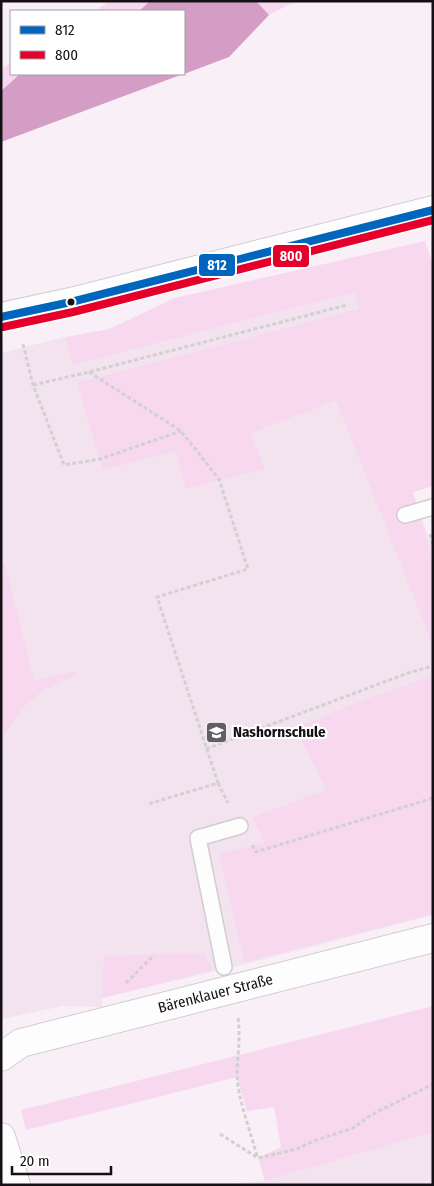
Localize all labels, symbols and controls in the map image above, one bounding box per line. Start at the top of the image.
legend [10,10,185,75]
text: 812 [55,21,75,39]
text: 800 [55,46,78,64]
line badge: 800 [272,244,310,268]
text: 800 [280,248,303,265]
line badge: 812 [198,253,236,277]
text: 812 [207,257,227,274]
unlabelled marker [66,297,76,307]
school or university icon: Nashornschule [205,720,229,744]
place label: Nashornschule [233,723,326,741]
street label: Bärenklauer Straße [156,970,275,1017]
scale bar [12,1144,111,1176]
text: 20 m [20,1152,50,1170]

